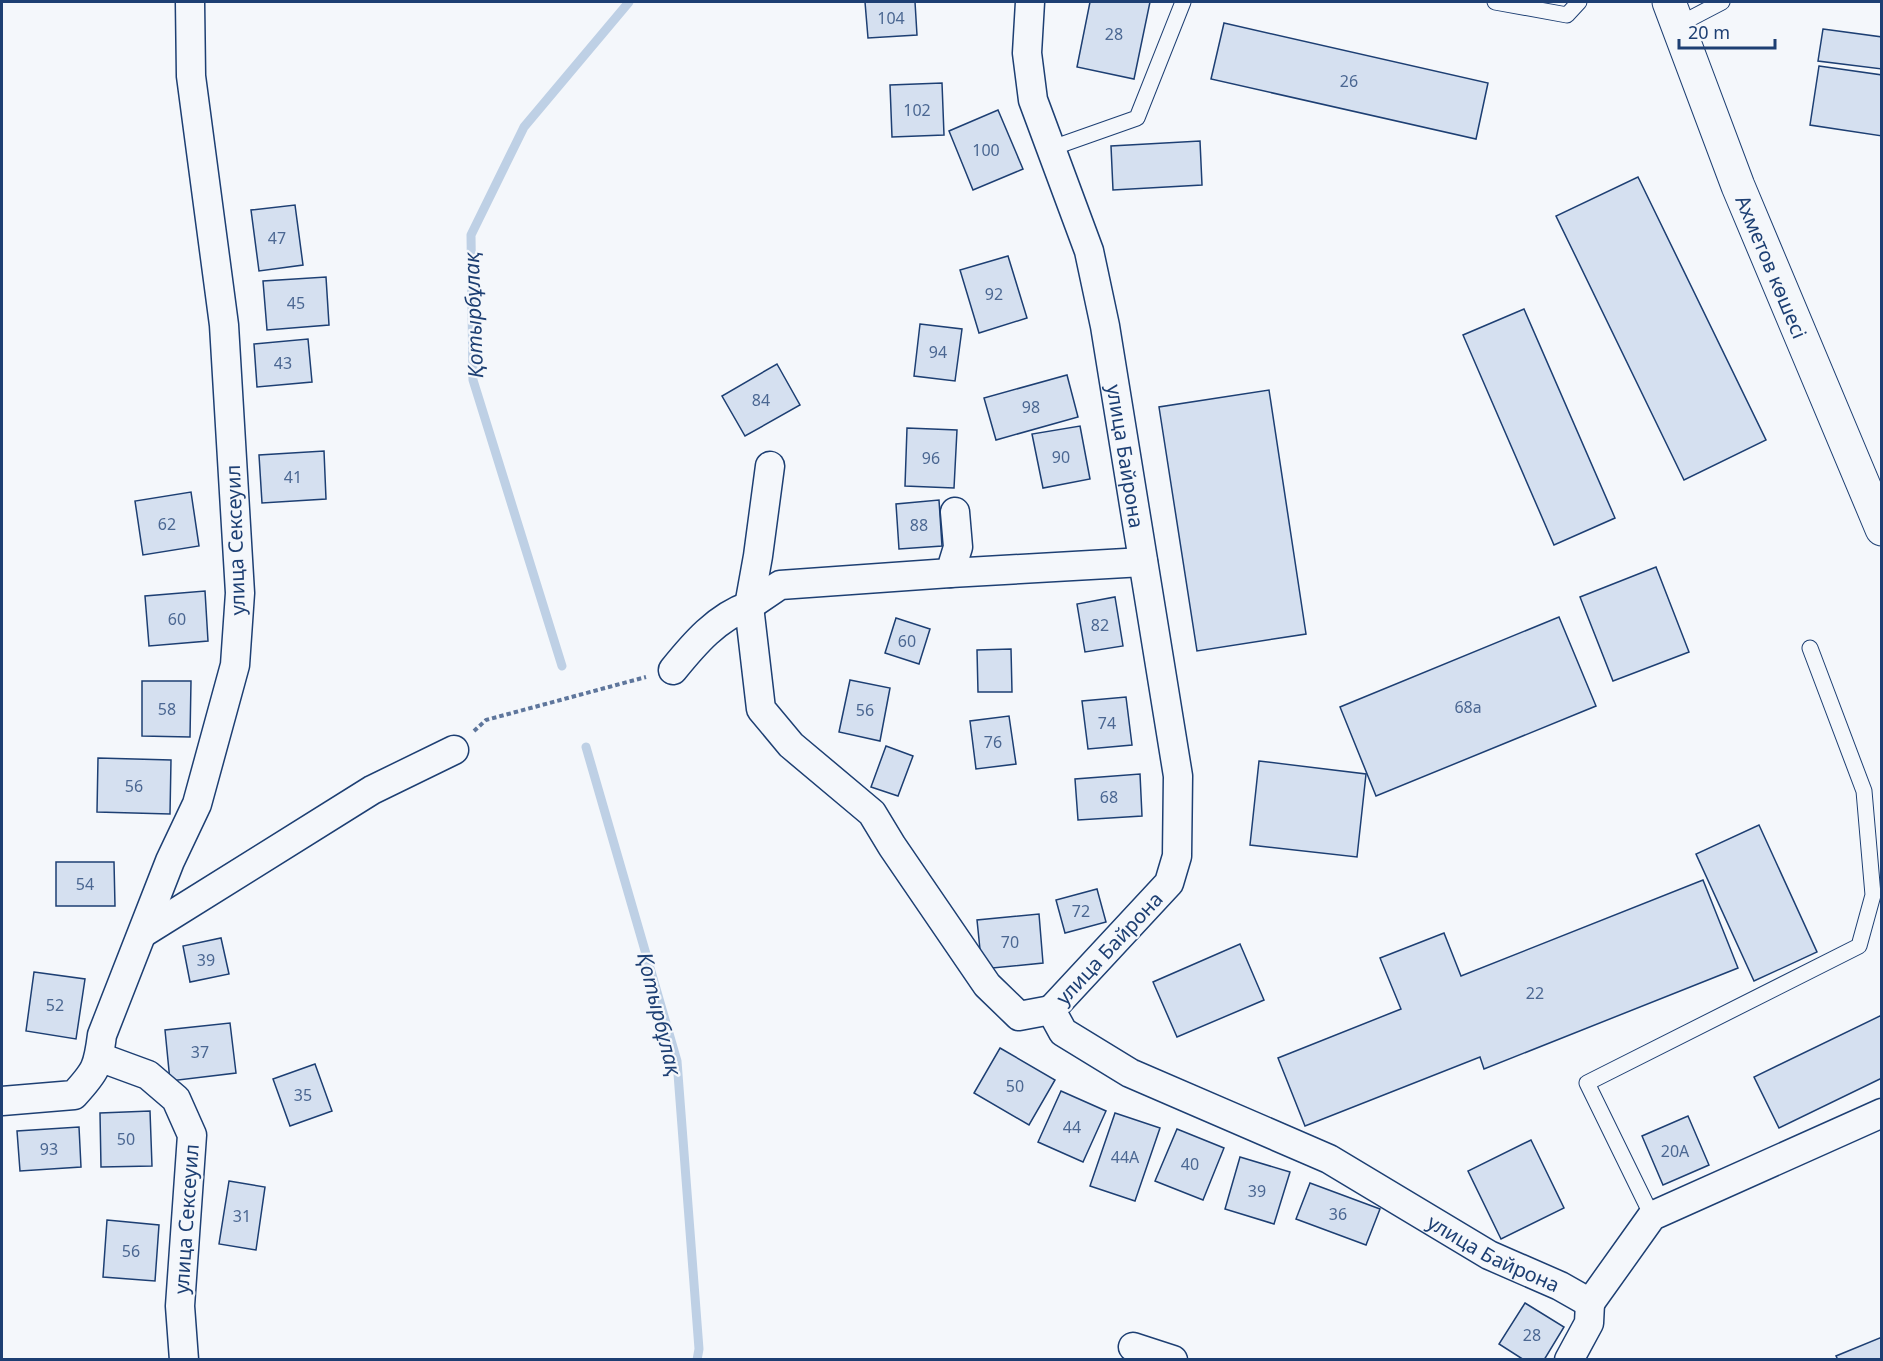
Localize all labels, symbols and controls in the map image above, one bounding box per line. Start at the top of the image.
house number: 104 [877,7,905,29]
scale bar [1679,12,1775,50]
text: 20 m [1688,20,1730,44]
house number: 28 [1105,23,1123,45]
house number: 26 [1340,70,1358,92]
house number: 102 [903,99,931,121]
house number: 100 [972,139,1000,161]
street label: Ахметов көшесі [1730,191,1814,342]
house number: 47 [268,227,286,249]
water label: Қотырбұлақ [457,250,489,379]
house number: 92 [985,283,1003,305]
house number: 45 [287,292,305,314]
house number: 94 [929,341,947,363]
house number: 43 [274,352,292,374]
street label: улица Байрона [1101,382,1151,530]
house number: 84 [752,389,770,411]
house number: 98 [1022,396,1040,418]
house number: 90 [1052,446,1070,468]
house number: 96 [922,447,940,469]
street label: улица Сексеуил [219,464,251,616]
house number: 41 [284,466,302,488]
house number: 62 [158,513,176,535]
house number: 88 [910,514,928,536]
house number: 60 [168,608,186,630]
house number: 82 [1091,614,1109,636]
house number: 60 [898,630,916,652]
house number: 68а [1454,696,1482,718]
house number: 58 [158,698,176,720]
house number: 56 [856,699,874,721]
house number: 74 [1098,712,1116,734]
house number: 76 [984,731,1002,753]
house number: 56 [125,775,143,797]
house number: 68 [1100,786,1118,808]
house number: 54 [76,873,94,895]
street label: улица Байрона [1050,886,1168,1010]
house number: 72 [1072,900,1090,922]
house number: 70 [1001,931,1019,953]
house number: 39 [197,949,215,971]
water label: Қотырбұлақ [631,949,689,1080]
house number: 22 [1526,982,1544,1004]
house number: 52 [46,994,64,1016]
house number: 37 [191,1041,209,1063]
house number: 50 [1006,1075,1024,1097]
house number: 35 [294,1084,312,1106]
house number: 44 [1063,1116,1081,1138]
house number: 50 [117,1128,135,1150]
house number: 93 [40,1138,58,1160]
house number: 20А [1661,1140,1690,1162]
street label: улица Сексеуил [167,1143,205,1295]
house number: 44А [1111,1146,1140,1168]
house number: 40 [1181,1153,1199,1175]
house number: 39 [1248,1180,1266,1202]
house number: 36 [1329,1203,1347,1225]
house number: 31 [233,1205,251,1227]
street label: улица Байрона [1423,1208,1564,1298]
house number: 56 [122,1240,140,1262]
house number: 28 [1523,1324,1541,1346]

